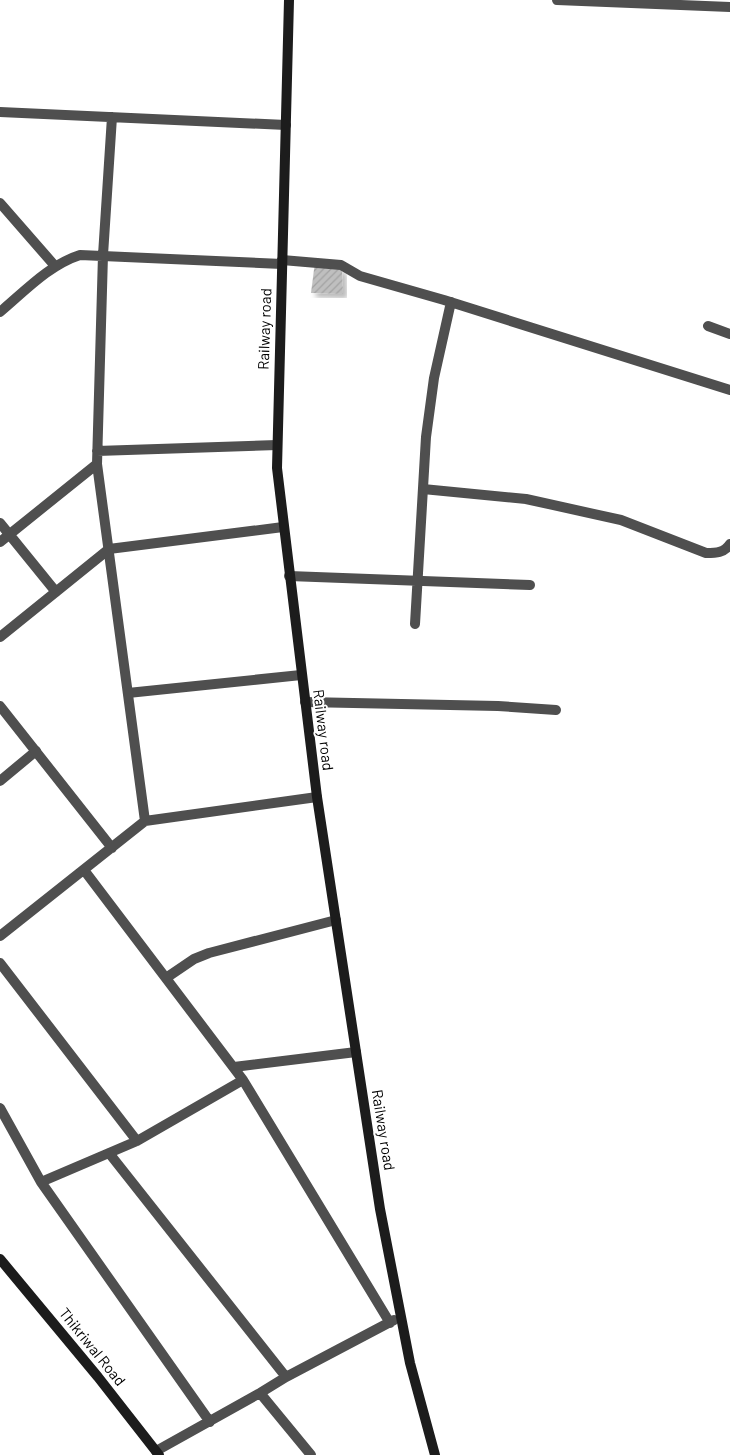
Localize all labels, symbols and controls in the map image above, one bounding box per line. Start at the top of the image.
street label: Railway road [254,288,274,370]
street label: Railway road [310,688,338,772]
street label: Railway road [369,1088,399,1172]
street label: Thikriwal Road [56,1304,130,1389]

